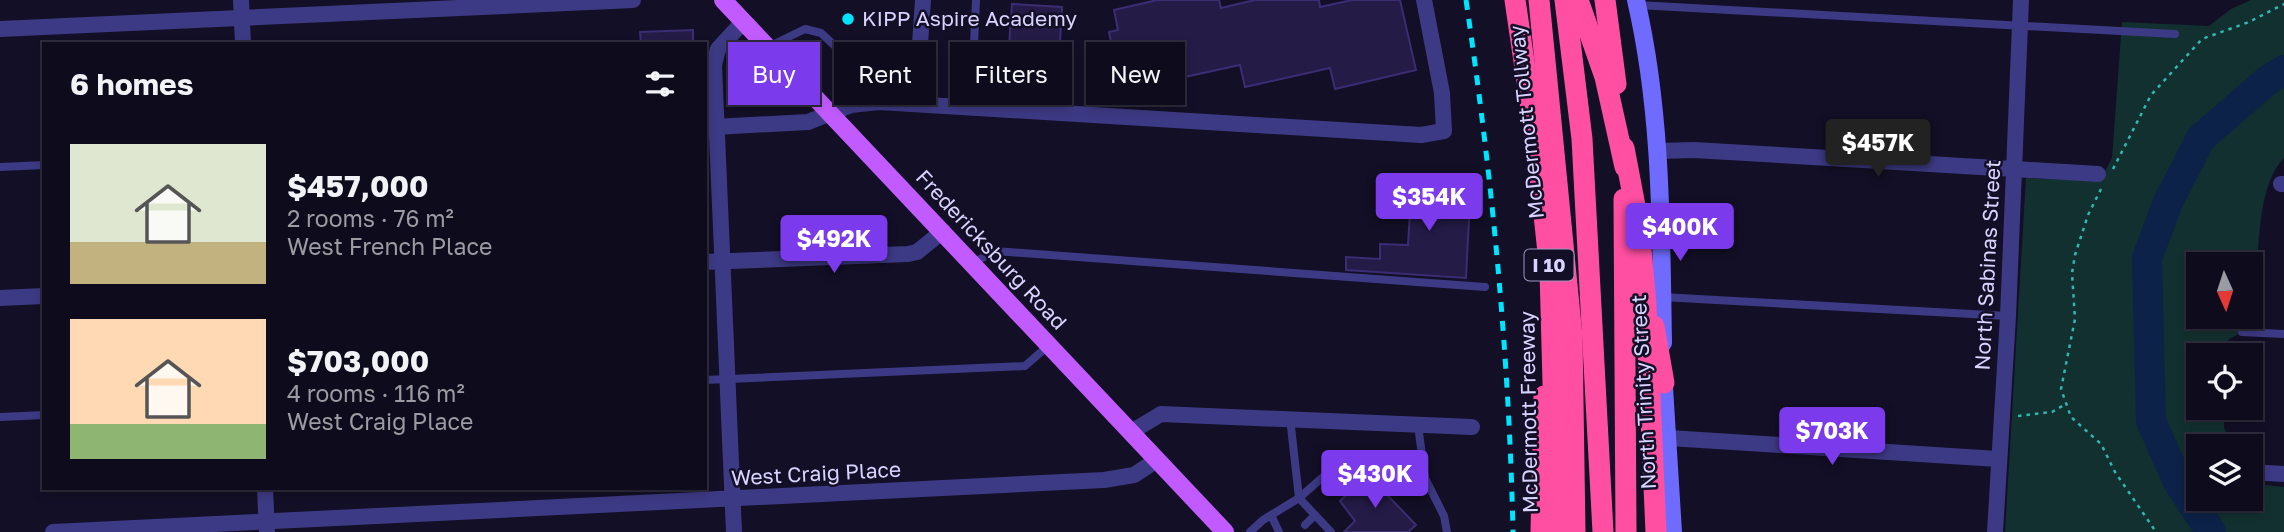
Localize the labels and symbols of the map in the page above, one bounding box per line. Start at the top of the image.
place label: KIPP Aspire Academy [862,5,1077,31]
marker: KIPP Aspire Academy [840,11,856,27]
street label: McDermott Tollway [1503,24,1549,220]
pin: $457K [1829,120,1927,179]
street label: North Sabinas Street [1969,159,2006,371]
street label: Fredericksburg Road [911,164,1073,335]
pin: $354K [1380,174,1478,233]
pin: $400K [1631,204,1729,263]
pin: $492K [785,216,883,275]
road number: I 10 [1524,249,1574,280]
north arrow [2186,252,2263,329]
street label: North Trinity Street [1625,294,1661,490]
street label: McDermott Freeway [1513,311,1543,513]
pin: $703K [1783,407,1881,467]
pin: $430K [1326,450,1424,510]
street label: West Craig Place [730,456,902,490]

